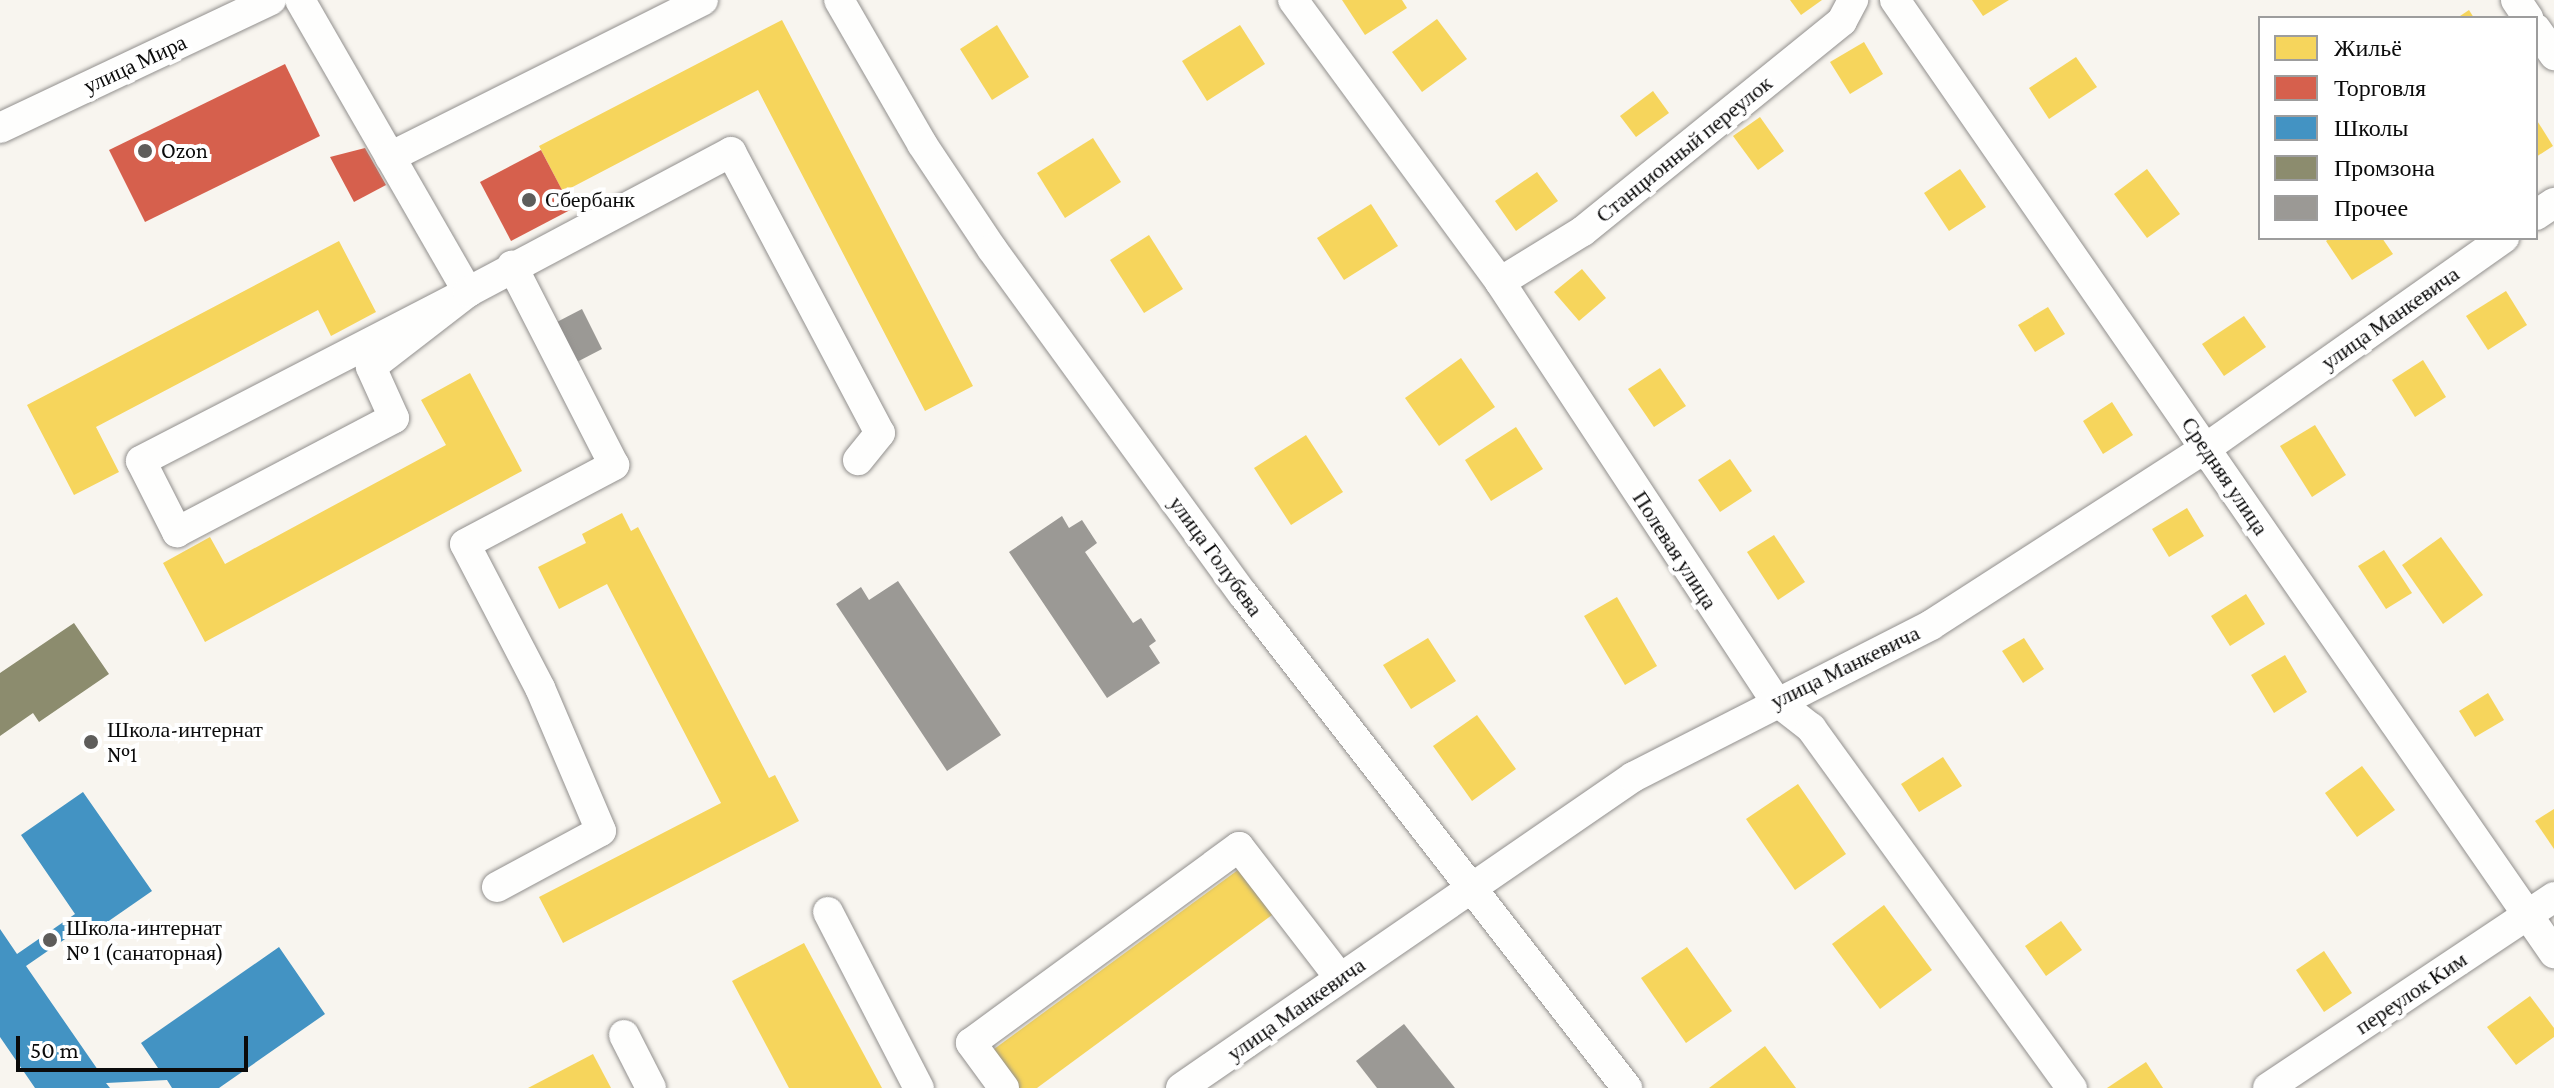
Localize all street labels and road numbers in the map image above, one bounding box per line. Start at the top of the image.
street label: улица Мира [79,29,191,99]
street label: Станционный переулок [1591,70,1777,228]
street label: улица Манкевича [2316,261,2464,375]
street label: Средняя улица [2176,412,2274,540]
street label: Полевая улица [1627,486,1723,614]
street label: улица Голубева [1164,491,1268,621]
street label: улица Манкевича [1766,620,1924,714]
street label: переулок Ким [2350,946,2472,1040]
street label: улица Манкевича [1222,952,1370,1066]

